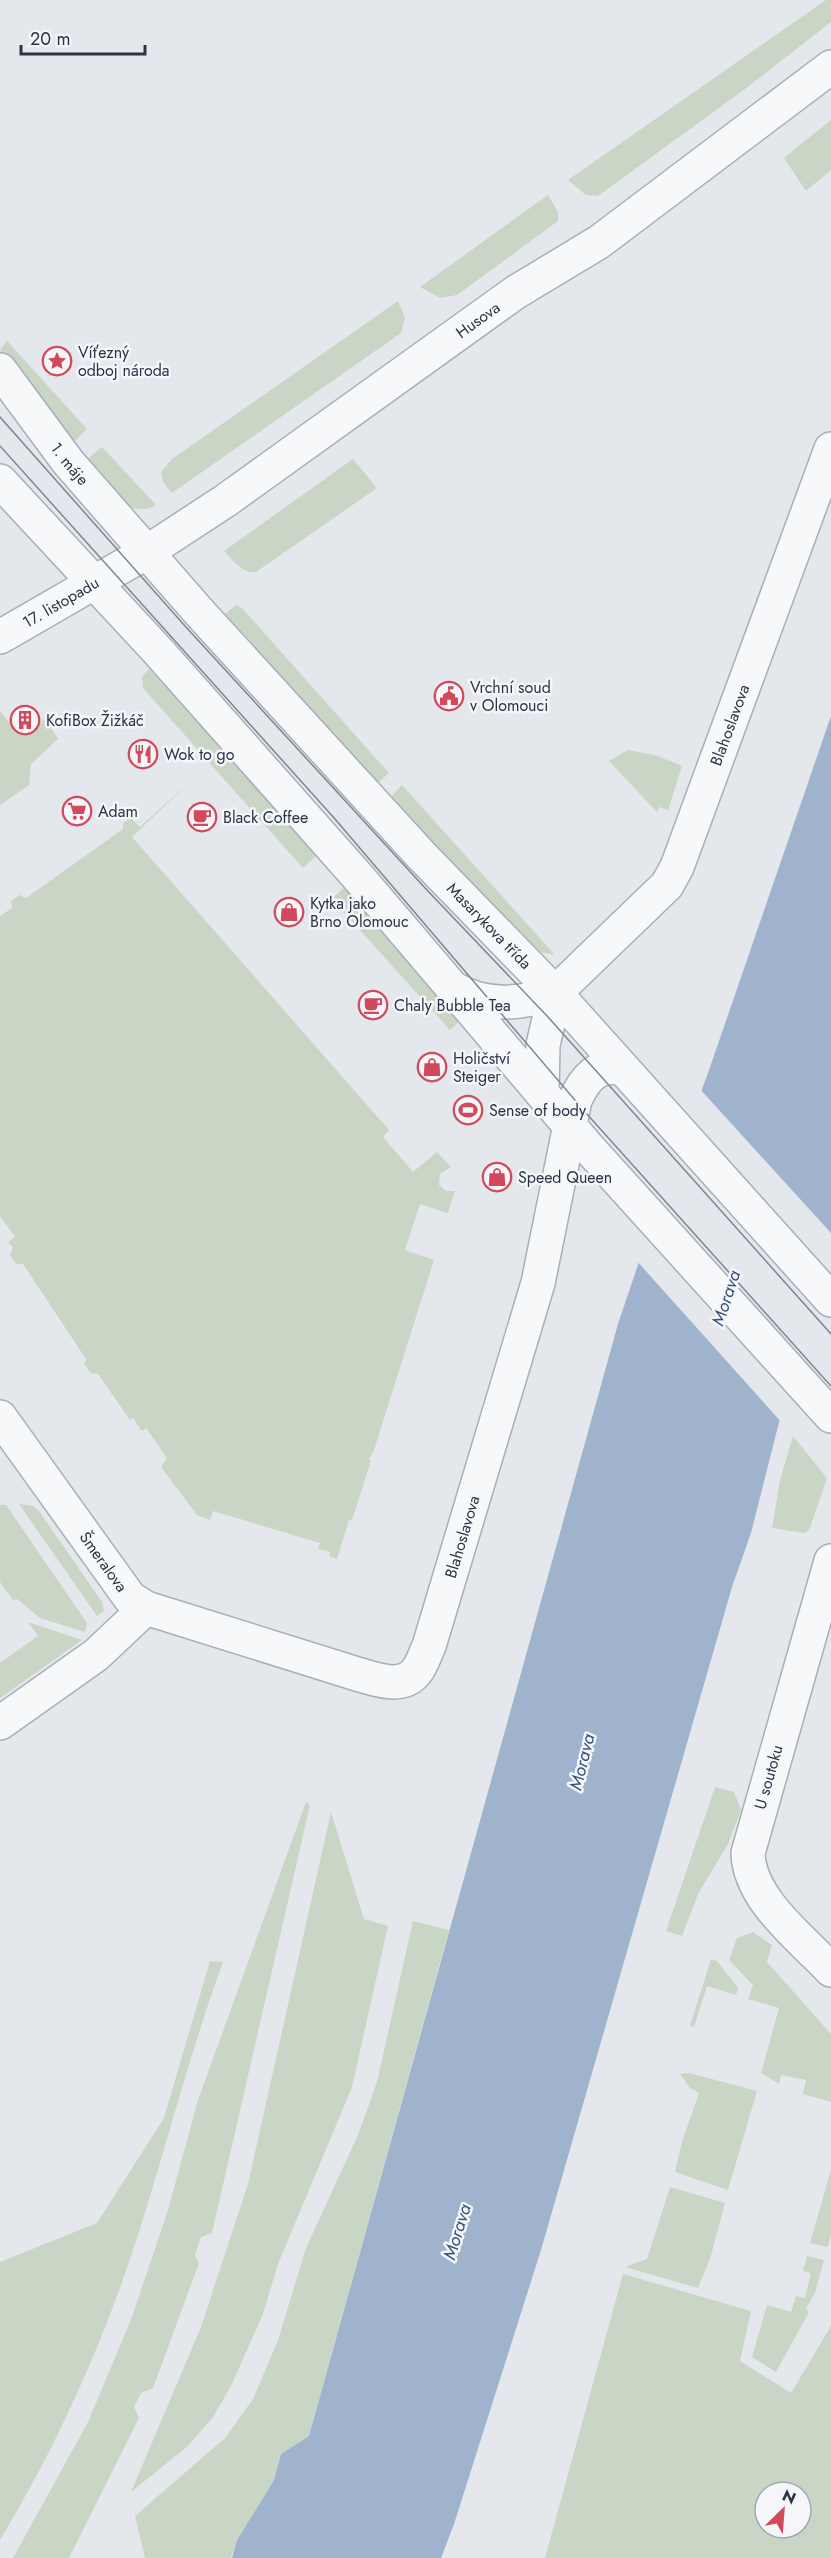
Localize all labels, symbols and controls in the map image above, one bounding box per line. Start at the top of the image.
scale bar [21,18,146,56]
text: 20 m [30,26,70,52]
street label: Husova [451,296,505,344]
place label: Víťezný odboj národa [78,341,169,382]
place icon: Víťezný odboj národa [41,345,73,377]
street label: 1. máje [45,438,94,490]
street label: 17. listopadu [18,571,103,634]
place label: Vrchní soud v Olomouci [470,676,551,717]
public building icon: Vrchní soud v Olomouci [433,680,465,712]
street label: Blahoslavova [704,681,755,769]
building icon: KofiBox Žižkáč [9,704,41,736]
place label: KofiBox Žižkáč [46,709,144,732]
restaurant icon: Wok to go [127,738,159,770]
place label: Wok to go [164,743,235,766]
supermarket icon: Adam [61,795,93,827]
place label: Adam [98,800,138,823]
cafe icon: Black Coffee [186,801,218,833]
place label: Black Coffee [223,806,308,829]
street label: Masarykova třída [442,877,537,974]
place label: Kytka jako Brno Olomouc [310,892,409,933]
shop icon: Kytka jako Brno Olomouc [273,896,305,928]
cafe icon: Chaly Bubble Tea [357,989,389,1021]
place label: Chaly Bubble Tea [394,994,511,1017]
place label: Holičství Steiger [453,1047,511,1088]
shop icon: Holičství Steiger [416,1051,448,1083]
sports icon: Sense of body [452,1094,484,1126]
place label: Sense of body [489,1099,587,1122]
shop icon: Speed Queen [481,1161,513,1193]
place label: Speed Queen [518,1166,612,1189]
water label: Morava [705,1267,747,1329]
street label: Blahoslavova [439,1493,486,1581]
street label: Šmeralova [74,1527,133,1597]
water label: Morava [562,1731,602,1793]
street label: U soutoku [748,1742,789,1812]
water label: Morava [436,2201,478,2263]
north arrow [753,2480,813,2540]
text: N [779,2484,800,2510]

